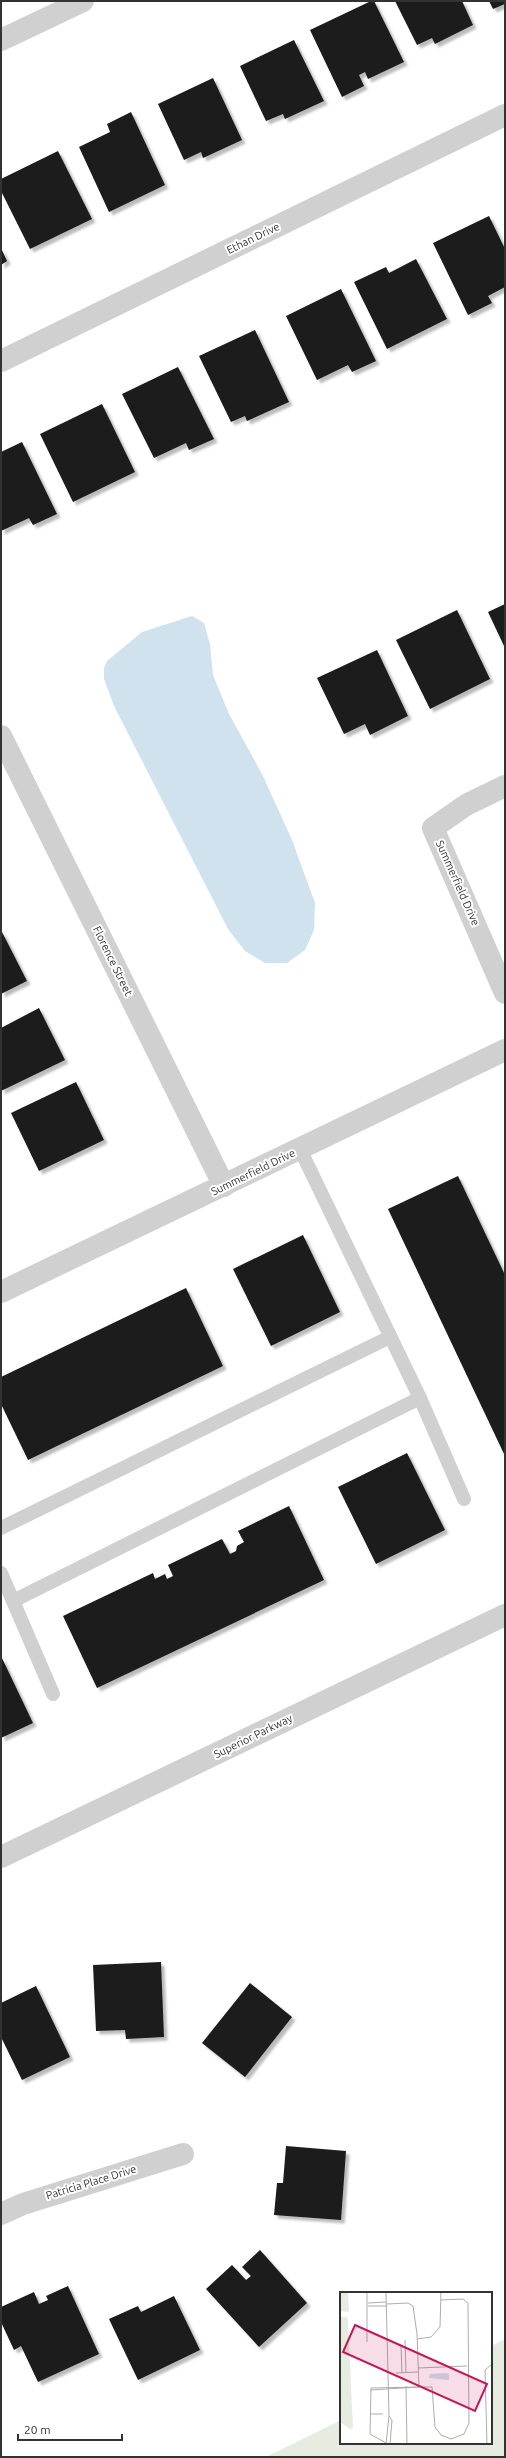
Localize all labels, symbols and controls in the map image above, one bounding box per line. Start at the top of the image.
street label: Ethan Drive [225,220,281,256]
street label: Summerfield Drive [434,839,482,927]
street label: Florence Street [91,924,135,998]
street label: Summerfield Drive [209,1146,297,1198]
street label: Superior Parkway [212,1711,295,1760]
street label: Patricia Place Drive [44,2163,138,2201]
inset map [340,2292,492,2444]
scale bar [18,2416,122,2442]
text: 20 m [24,2423,51,2436]

